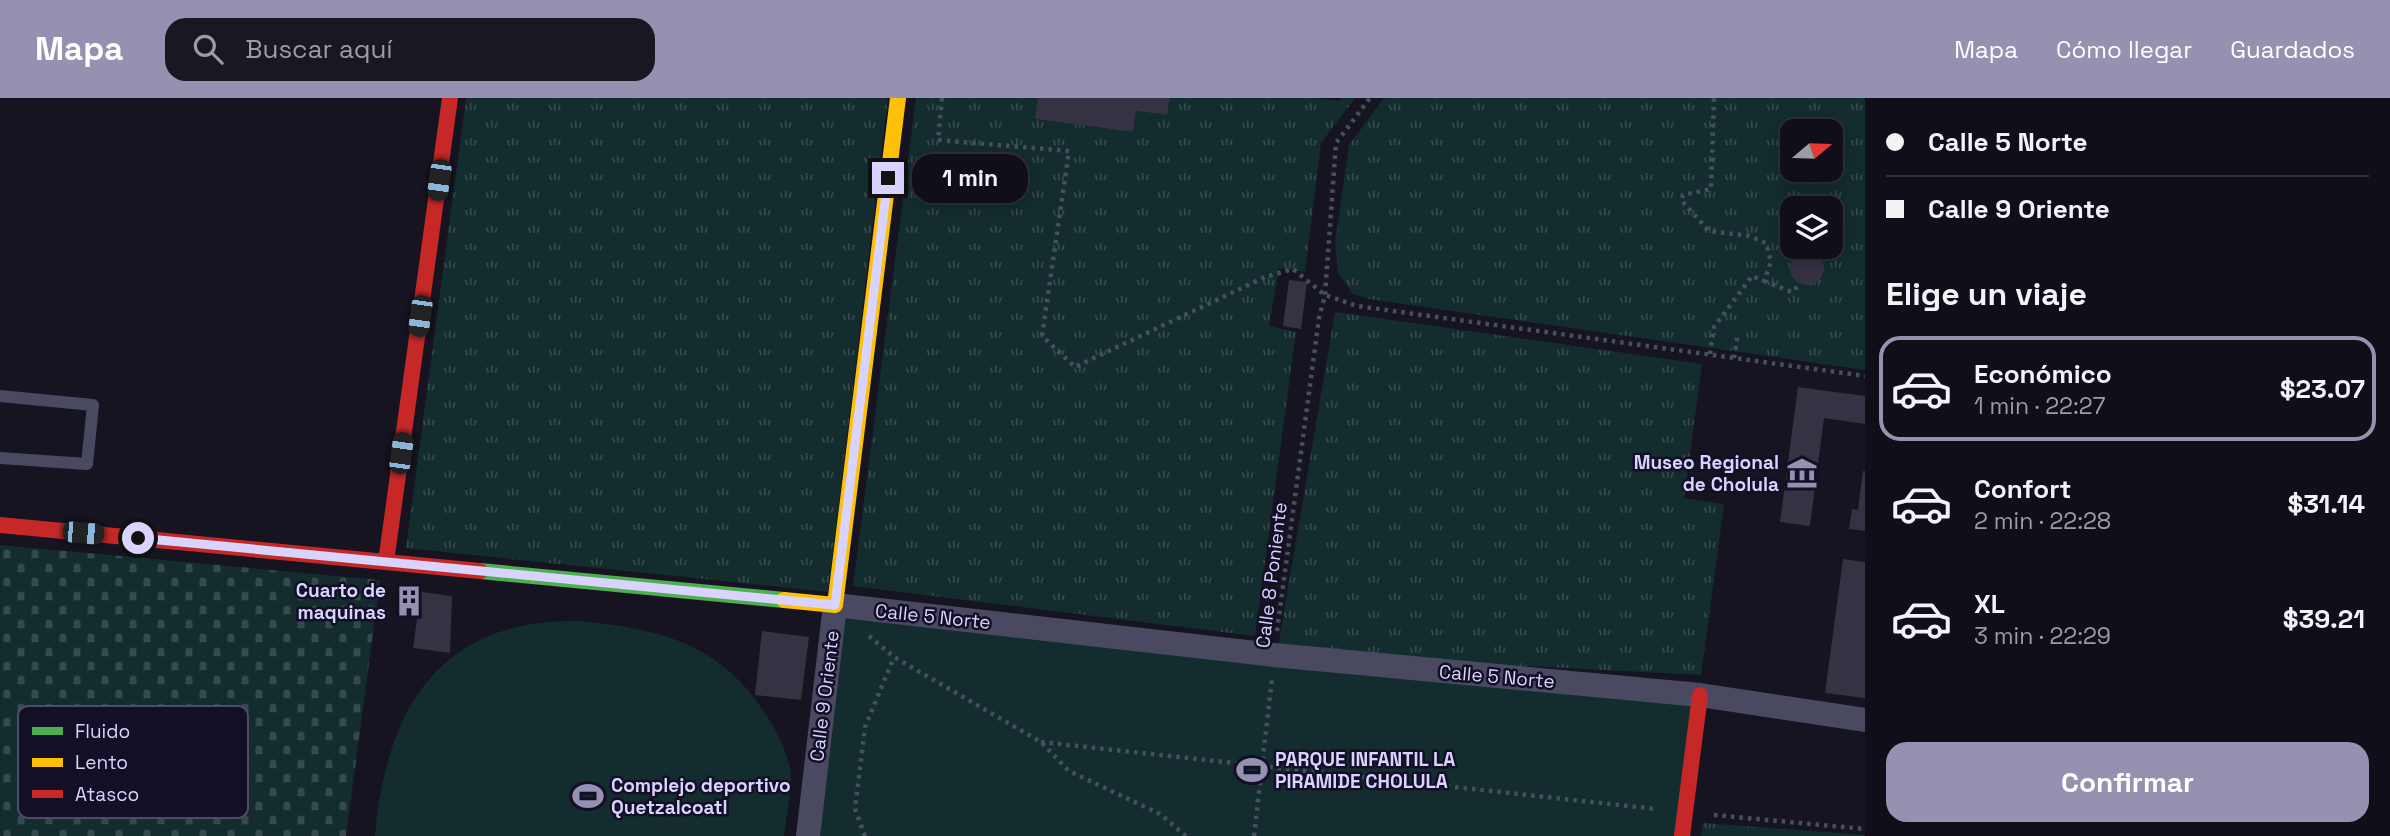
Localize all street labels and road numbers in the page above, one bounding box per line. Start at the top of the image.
street label: Calle 8 Poniente [1250,501,1293,649]
street label: Calle 5 Norte [874,598,992,635]
street label: Calle 9 Oriente [804,629,845,763]
street label: Calle 5 Norte [1438,659,1556,694]

